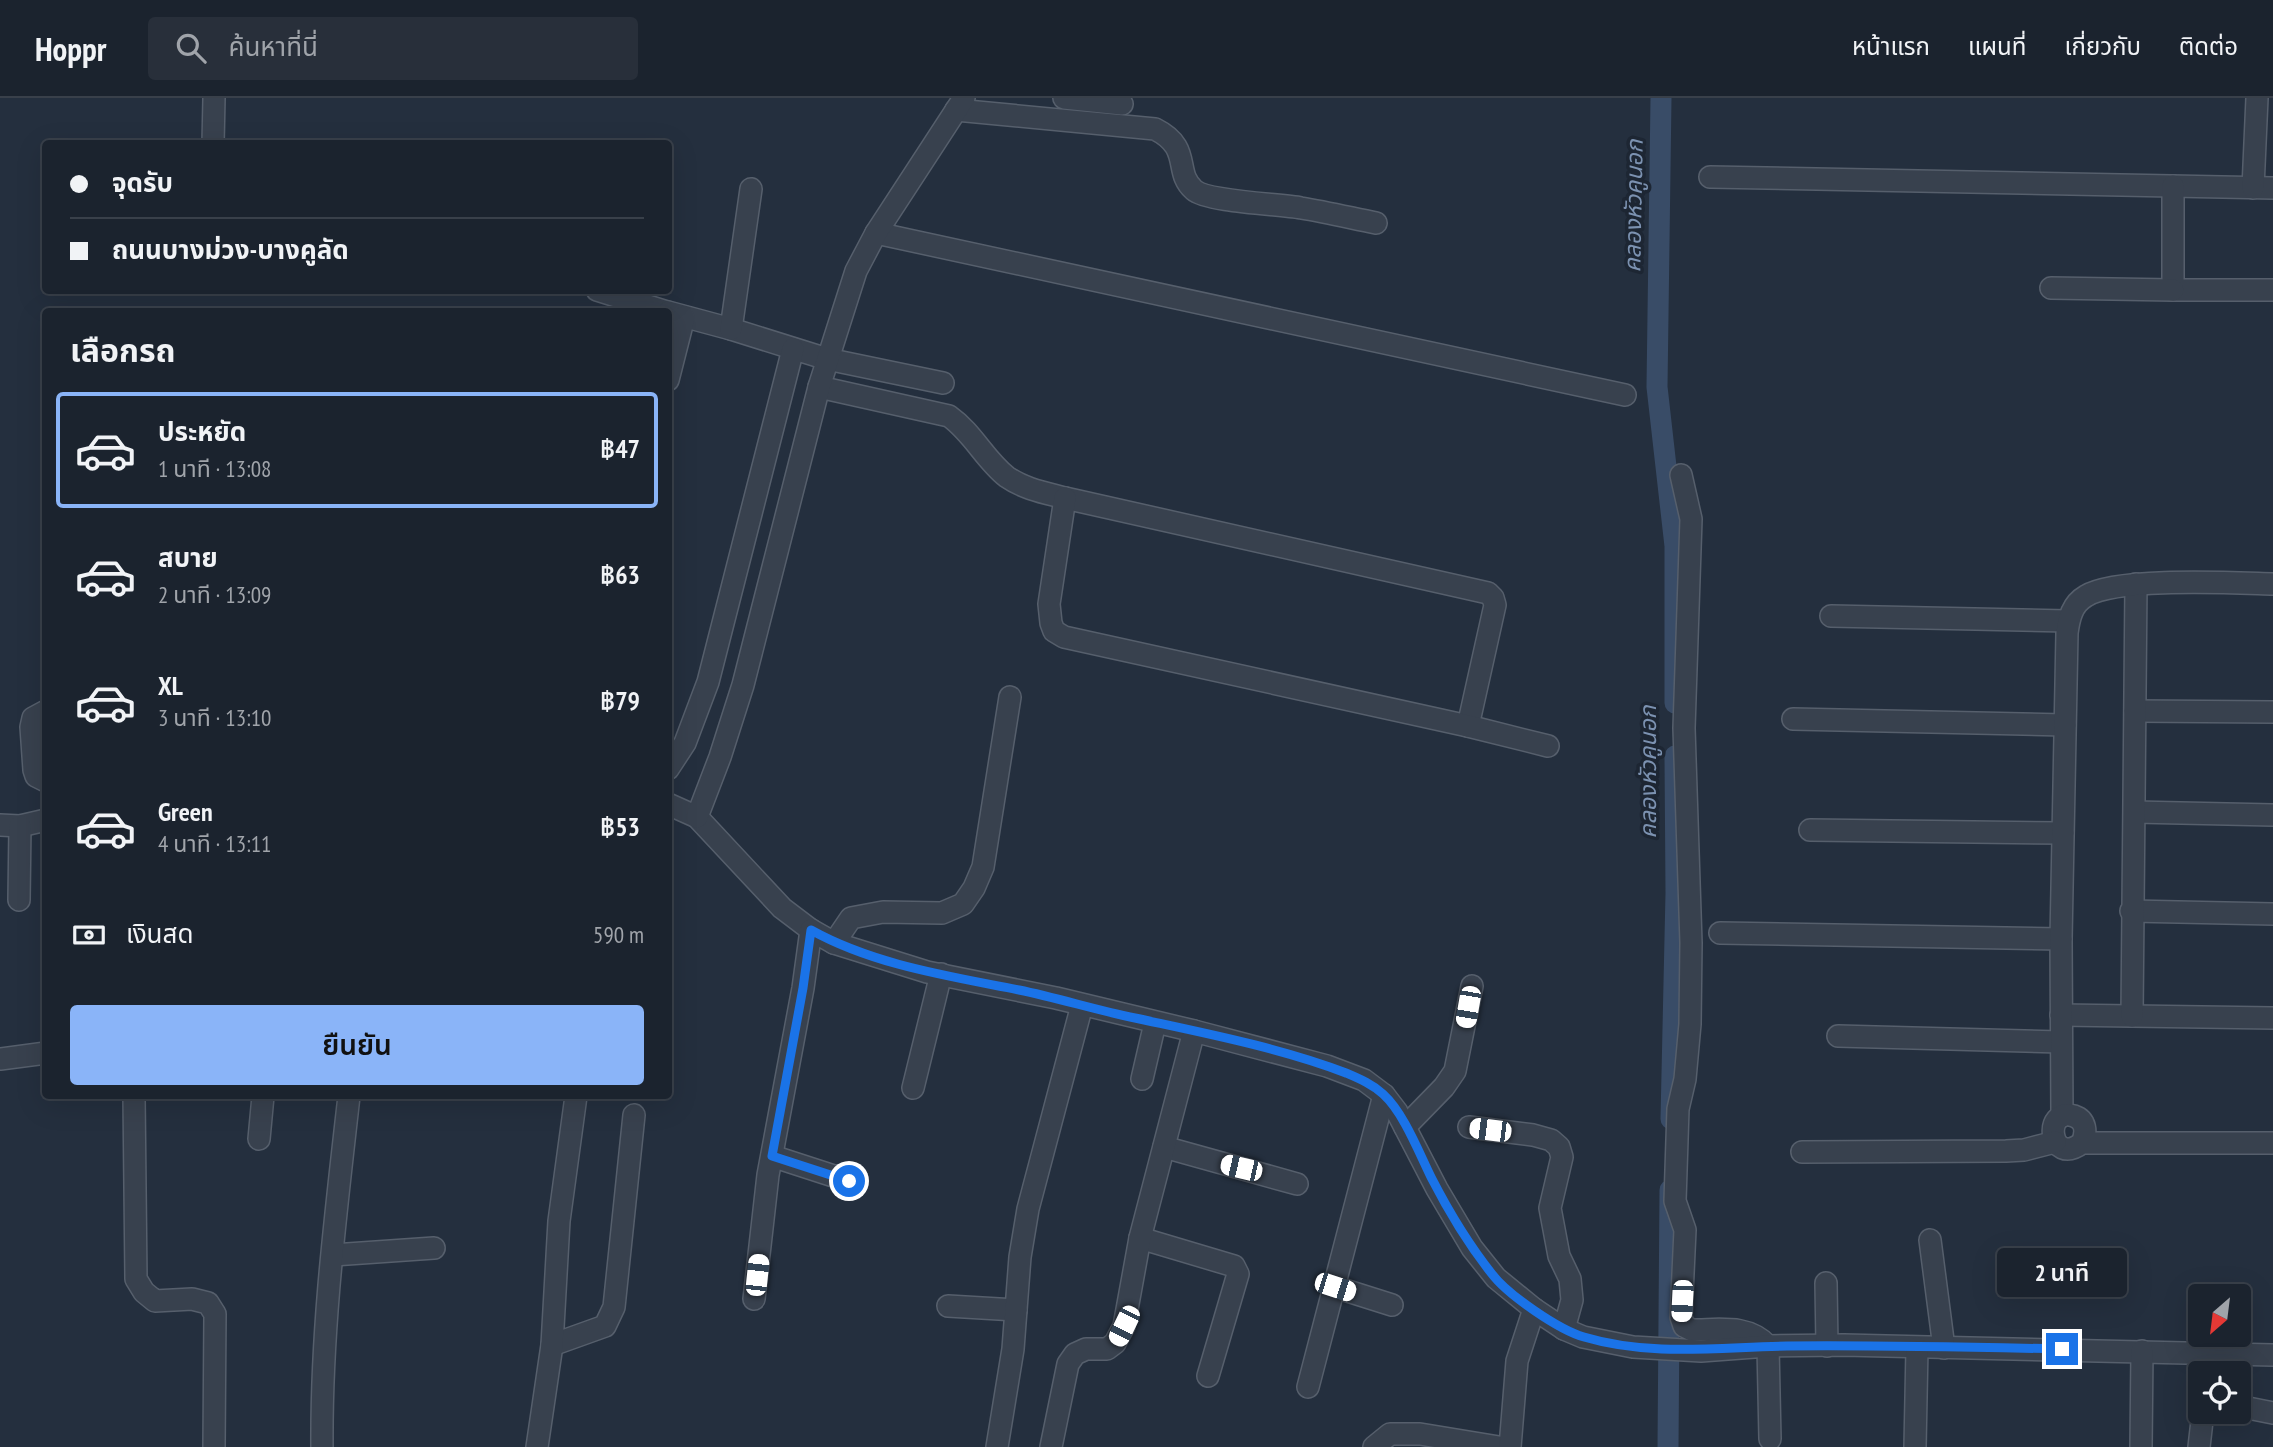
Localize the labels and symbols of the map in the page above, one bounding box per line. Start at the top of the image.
water label: คลองหัวคูนอก [1617,138,1650,273]
water label: คลองหัวคูนอก [1633,704,1663,838]
car [1455,984,1482,1030]
car [1468,1117,1513,1143]
car [1219,1153,1264,1183]
route start [833,1165,865,1197]
callout: 2 นาที [1997,1248,2127,1296]
car [745,1253,770,1297]
car [1312,1271,1359,1303]
car [1671,1279,1694,1323]
north arrow [2188,1284,2250,1348]
car [1106,1303,1143,1349]
route end [2046,1333,2078,1365]

